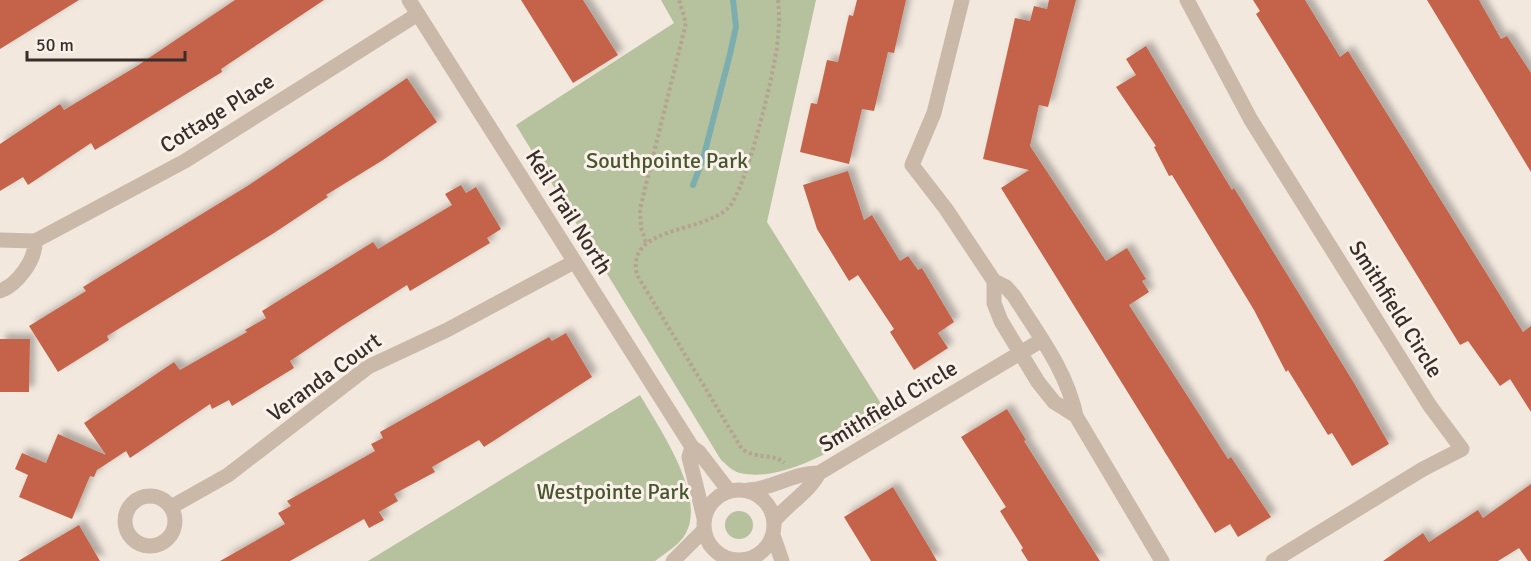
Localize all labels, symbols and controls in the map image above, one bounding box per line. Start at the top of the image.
scale bar [27,24,184,62]
text: 50 m [36,34,74,56]
street label: Cottage Place [155,67,279,159]
street label: Keil Trail North [520,145,618,279]
park label: Southpointe Park [586,147,748,174]
street label: Smithfield Circle [1343,236,1449,382]
street label: Veranda Court [262,326,386,427]
street label: Smithfield Circle [814,354,962,458]
park label: Westpointe Park [537,478,689,505]

